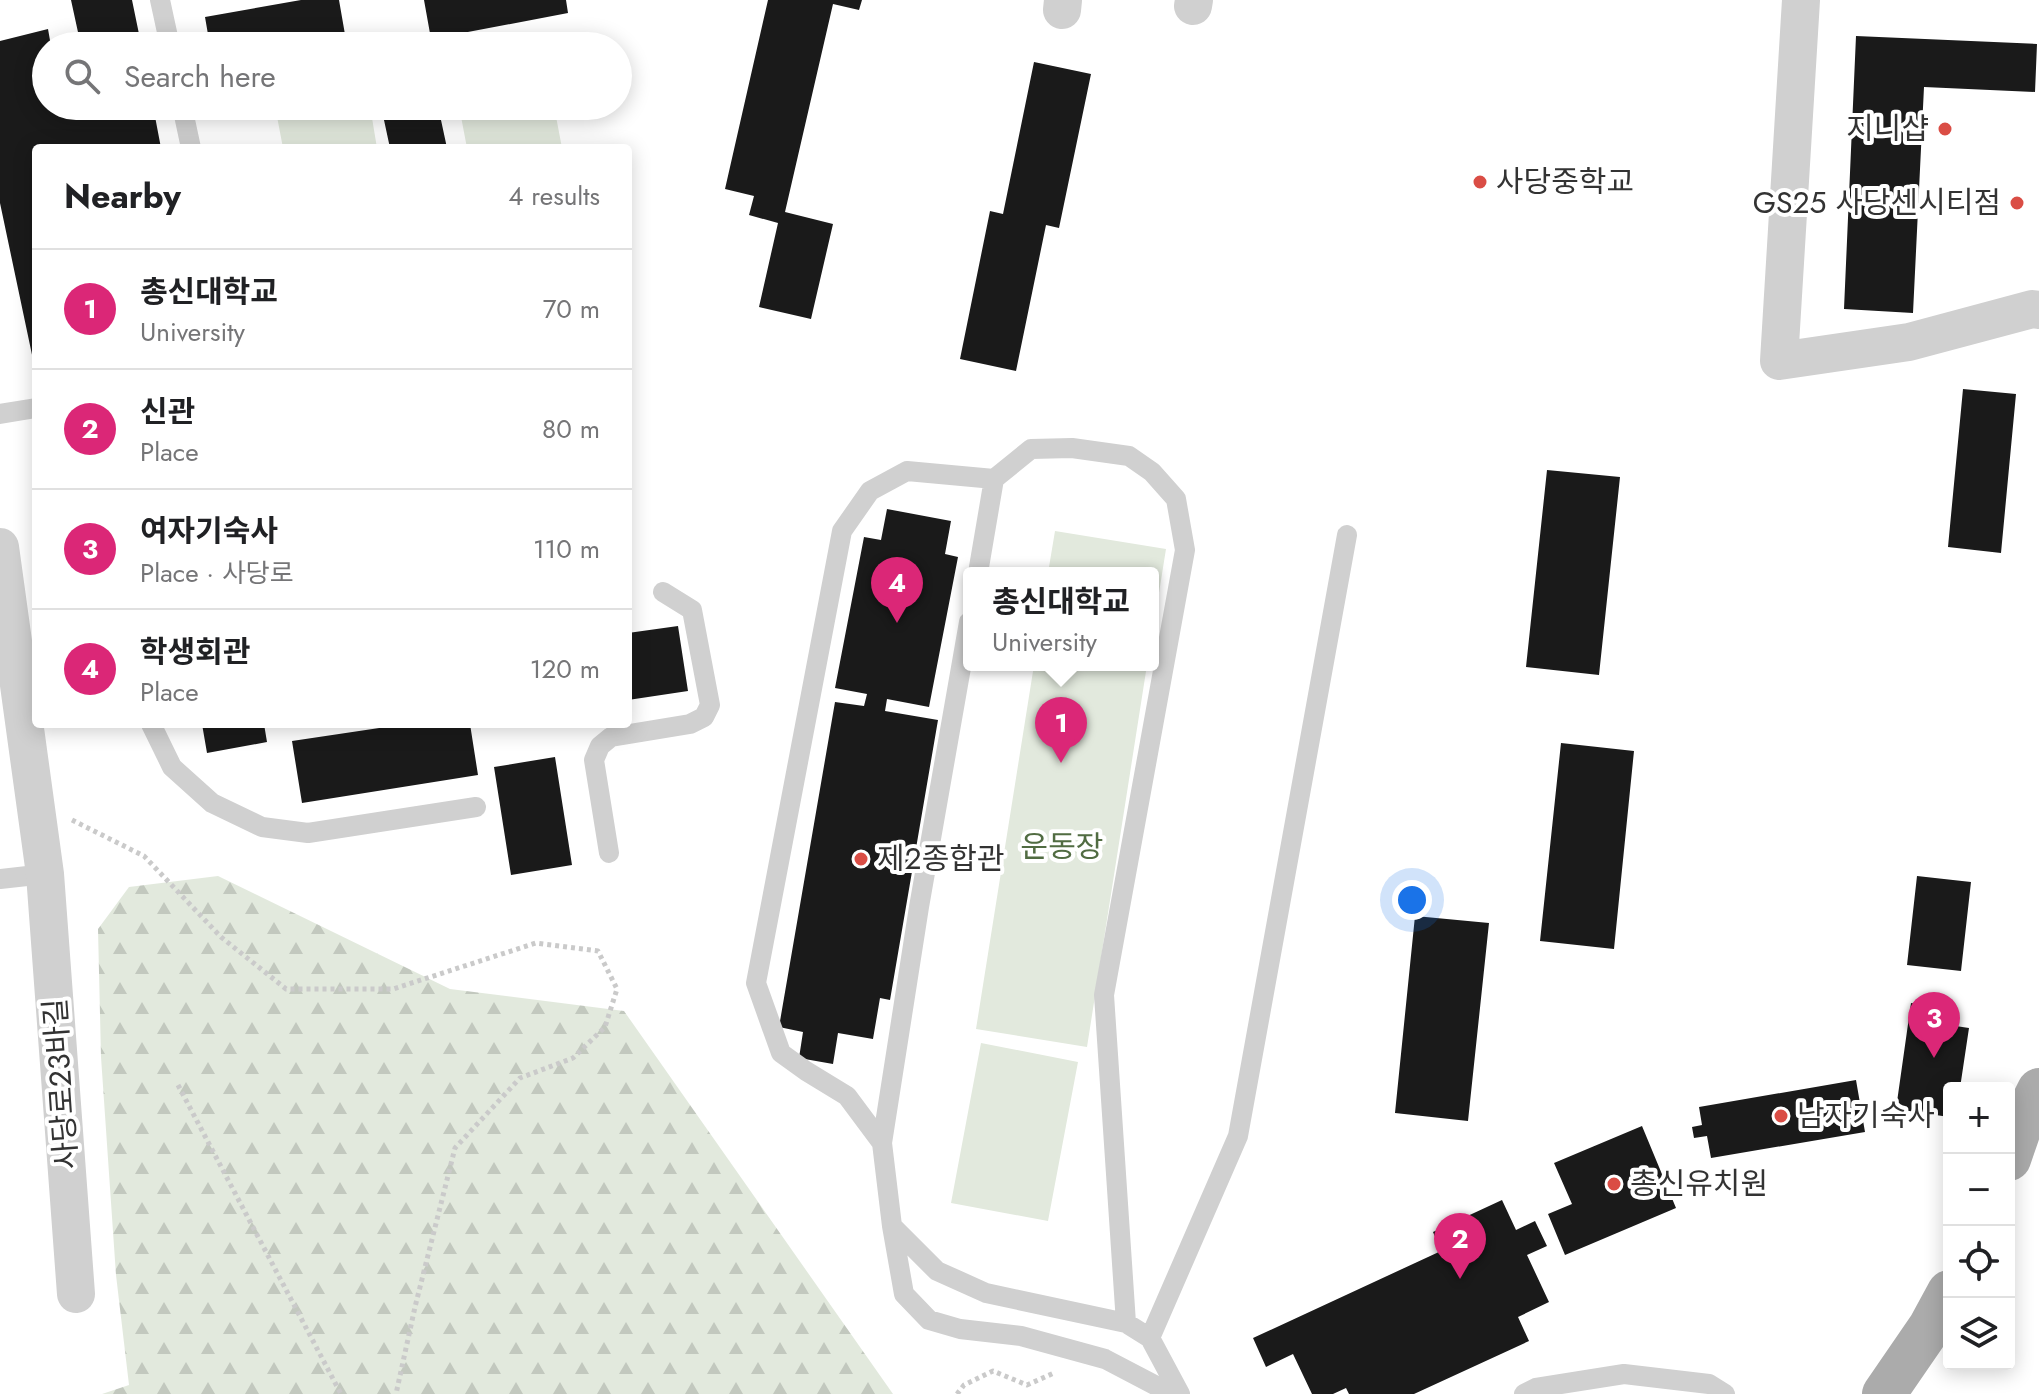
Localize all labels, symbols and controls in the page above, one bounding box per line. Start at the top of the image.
search box [32,32,632,120]
icon: search [60,54,104,98]
text: Search here [124,55,276,98]
place label: 지니샵 [1846,107,1929,150]
marker: 지니샵 [1936,120,1954,138]
place label: 사당중학교 [1496,160,1634,203]
text: Nearby [64,172,181,221]
marker: 사당중학교 [1471,173,1489,191]
text: 4 results [508,177,600,215]
place label: GS25 사당센시티점 [1753,181,2001,224]
marker: GS25 사당센시티점 [2008,194,2026,212]
text: 총신대학교 [140,270,278,313]
text: 1 [83,290,97,328]
text: 70 m [543,290,600,328]
text: University [140,313,245,351]
text: 신관 [140,390,195,433]
text: 2 [81,410,99,448]
text: 80 m [542,410,600,448]
text: Place [140,433,199,471]
text: 여자기숙사 [140,509,278,552]
text: 3 [82,530,98,568]
text: 110 m [533,530,600,568]
text: Place · 사당로 [140,554,294,592]
pin: 4 [871,557,923,623]
popup [963,567,1159,671]
text: 총신대학교 [992,580,1130,623]
text: University [992,623,1097,661]
text: 학생회관 [140,630,250,673]
text: 4 [81,650,99,688]
text: 120 m [530,650,600,688]
text: Place [140,673,199,711]
pin: 1 [1035,697,1087,763]
park label: 운동장 [1021,825,1103,868]
place label: 제2종합관 [877,837,1004,880]
marker: 제2종합관 [852,850,870,868]
your location [1392,880,1432,920]
pin: 3 [1908,992,1960,1058]
street label: 사당로23바길 [33,997,88,1171]
map controls [1943,1082,2015,1370]
button: + [1943,1082,2015,1154]
place label: 남자기숙사 [1797,1094,1935,1137]
marker: 남자기숙사 [1772,1107,1790,1125]
button: − [1943,1154,2015,1226]
place label: 총신유치원 [1630,1162,1768,1205]
marker: 총신유치원 [1605,1175,1623,1193]
pin: 2 [1434,1213,1486,1279]
button: locate [1943,1226,2015,1298]
button: layers [1943,1298,2015,1370]

